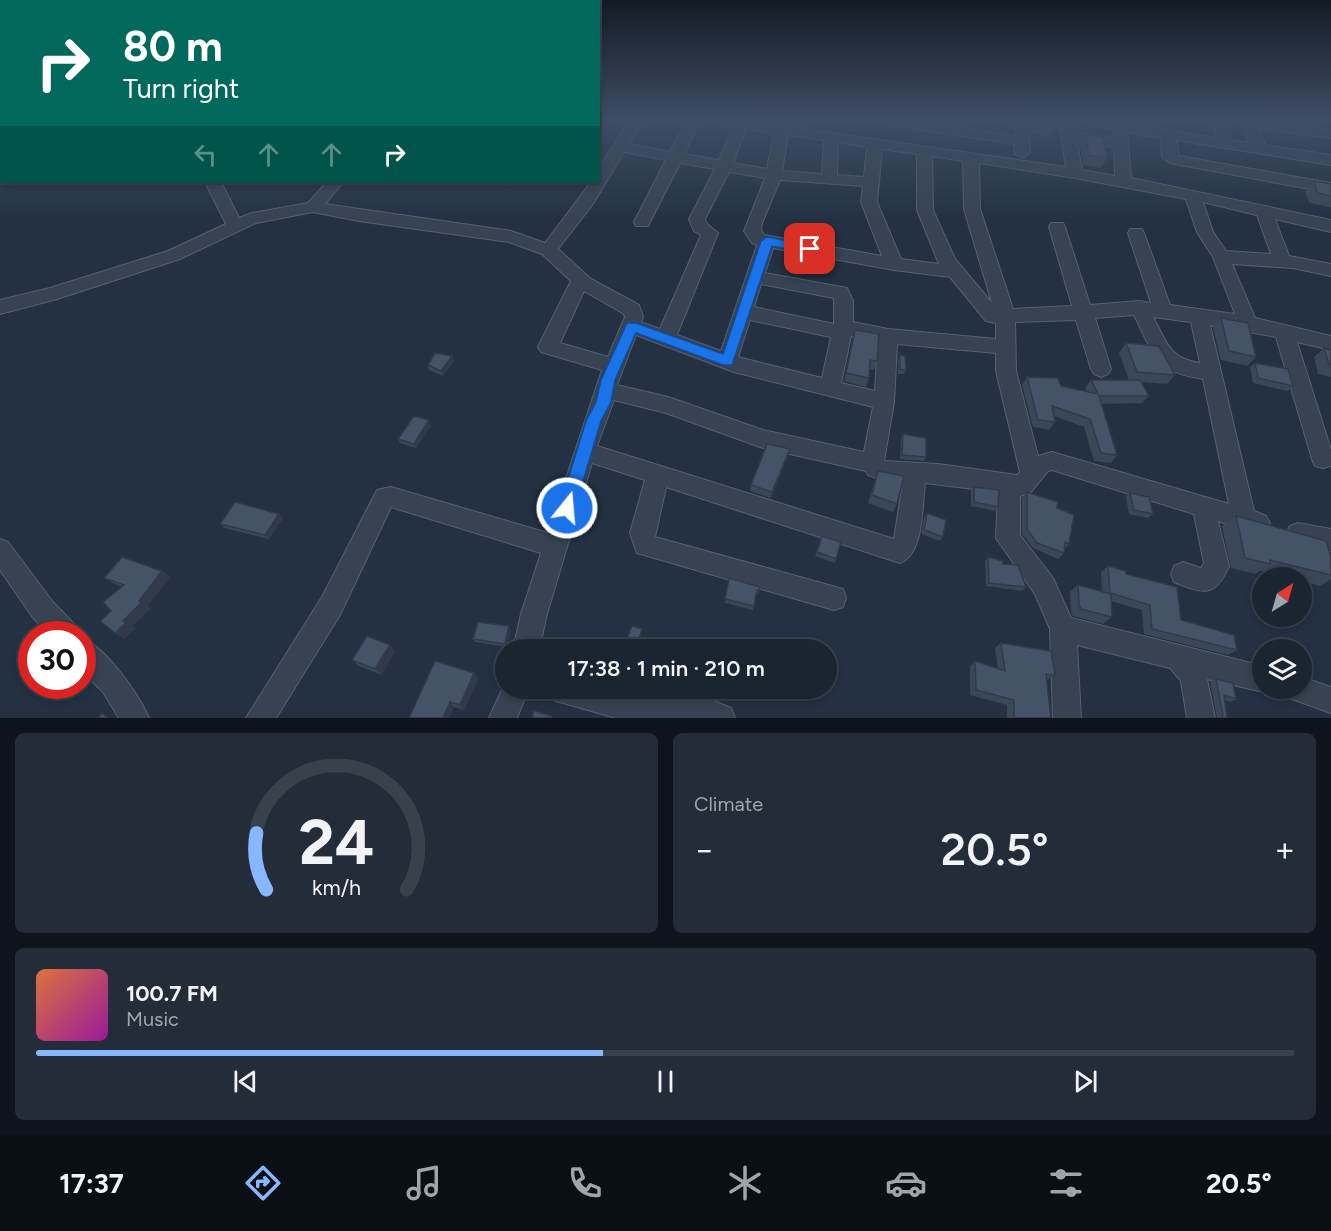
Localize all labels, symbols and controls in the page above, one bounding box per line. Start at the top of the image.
text: 80 m [123,21,223,72]
icon: right [24,24,102,102]
text: Turn right [123,72,239,105]
icon: left [189,138,222,171]
icon: ahead [252,138,285,171]
icon: ahead [315,138,348,171]
icon: right [378,138,411,171]
pin [784,223,835,274]
icon: arrive [793,232,826,265]
position arrow [535,476,599,540]
north arrow [1252,567,1312,627]
map controls [1252,567,1312,699]
speed limit sign: 30 [18,621,96,699]
button: layers [1252,639,1312,699]
text: 17:38 · 1 min · 210 m [567,655,765,682]
text: Climate [694,792,763,816]
text: 24 [299,805,374,880]
text: 20.5° [940,822,1049,876]
text: − [694,830,715,869]
text: + [1274,830,1295,869]
text: km/h [312,875,361,900]
text: 100.7 FM [126,980,218,1007]
text: Music [126,1007,179,1031]
icon: previous [229,1065,262,1098]
icon: pause [649,1065,682,1098]
icon: next [1069,1065,1102,1098]
icon: directions [242,1162,284,1204]
icon: music [403,1162,445,1204]
icon: phone [564,1162,606,1204]
icon: climate [724,1162,766,1204]
icon: car [885,1162,927,1204]
icon: filters [1045,1162,1087,1204]
text: 17:37 [59,1167,124,1200]
text: 20.5° [1206,1167,1272,1200]

